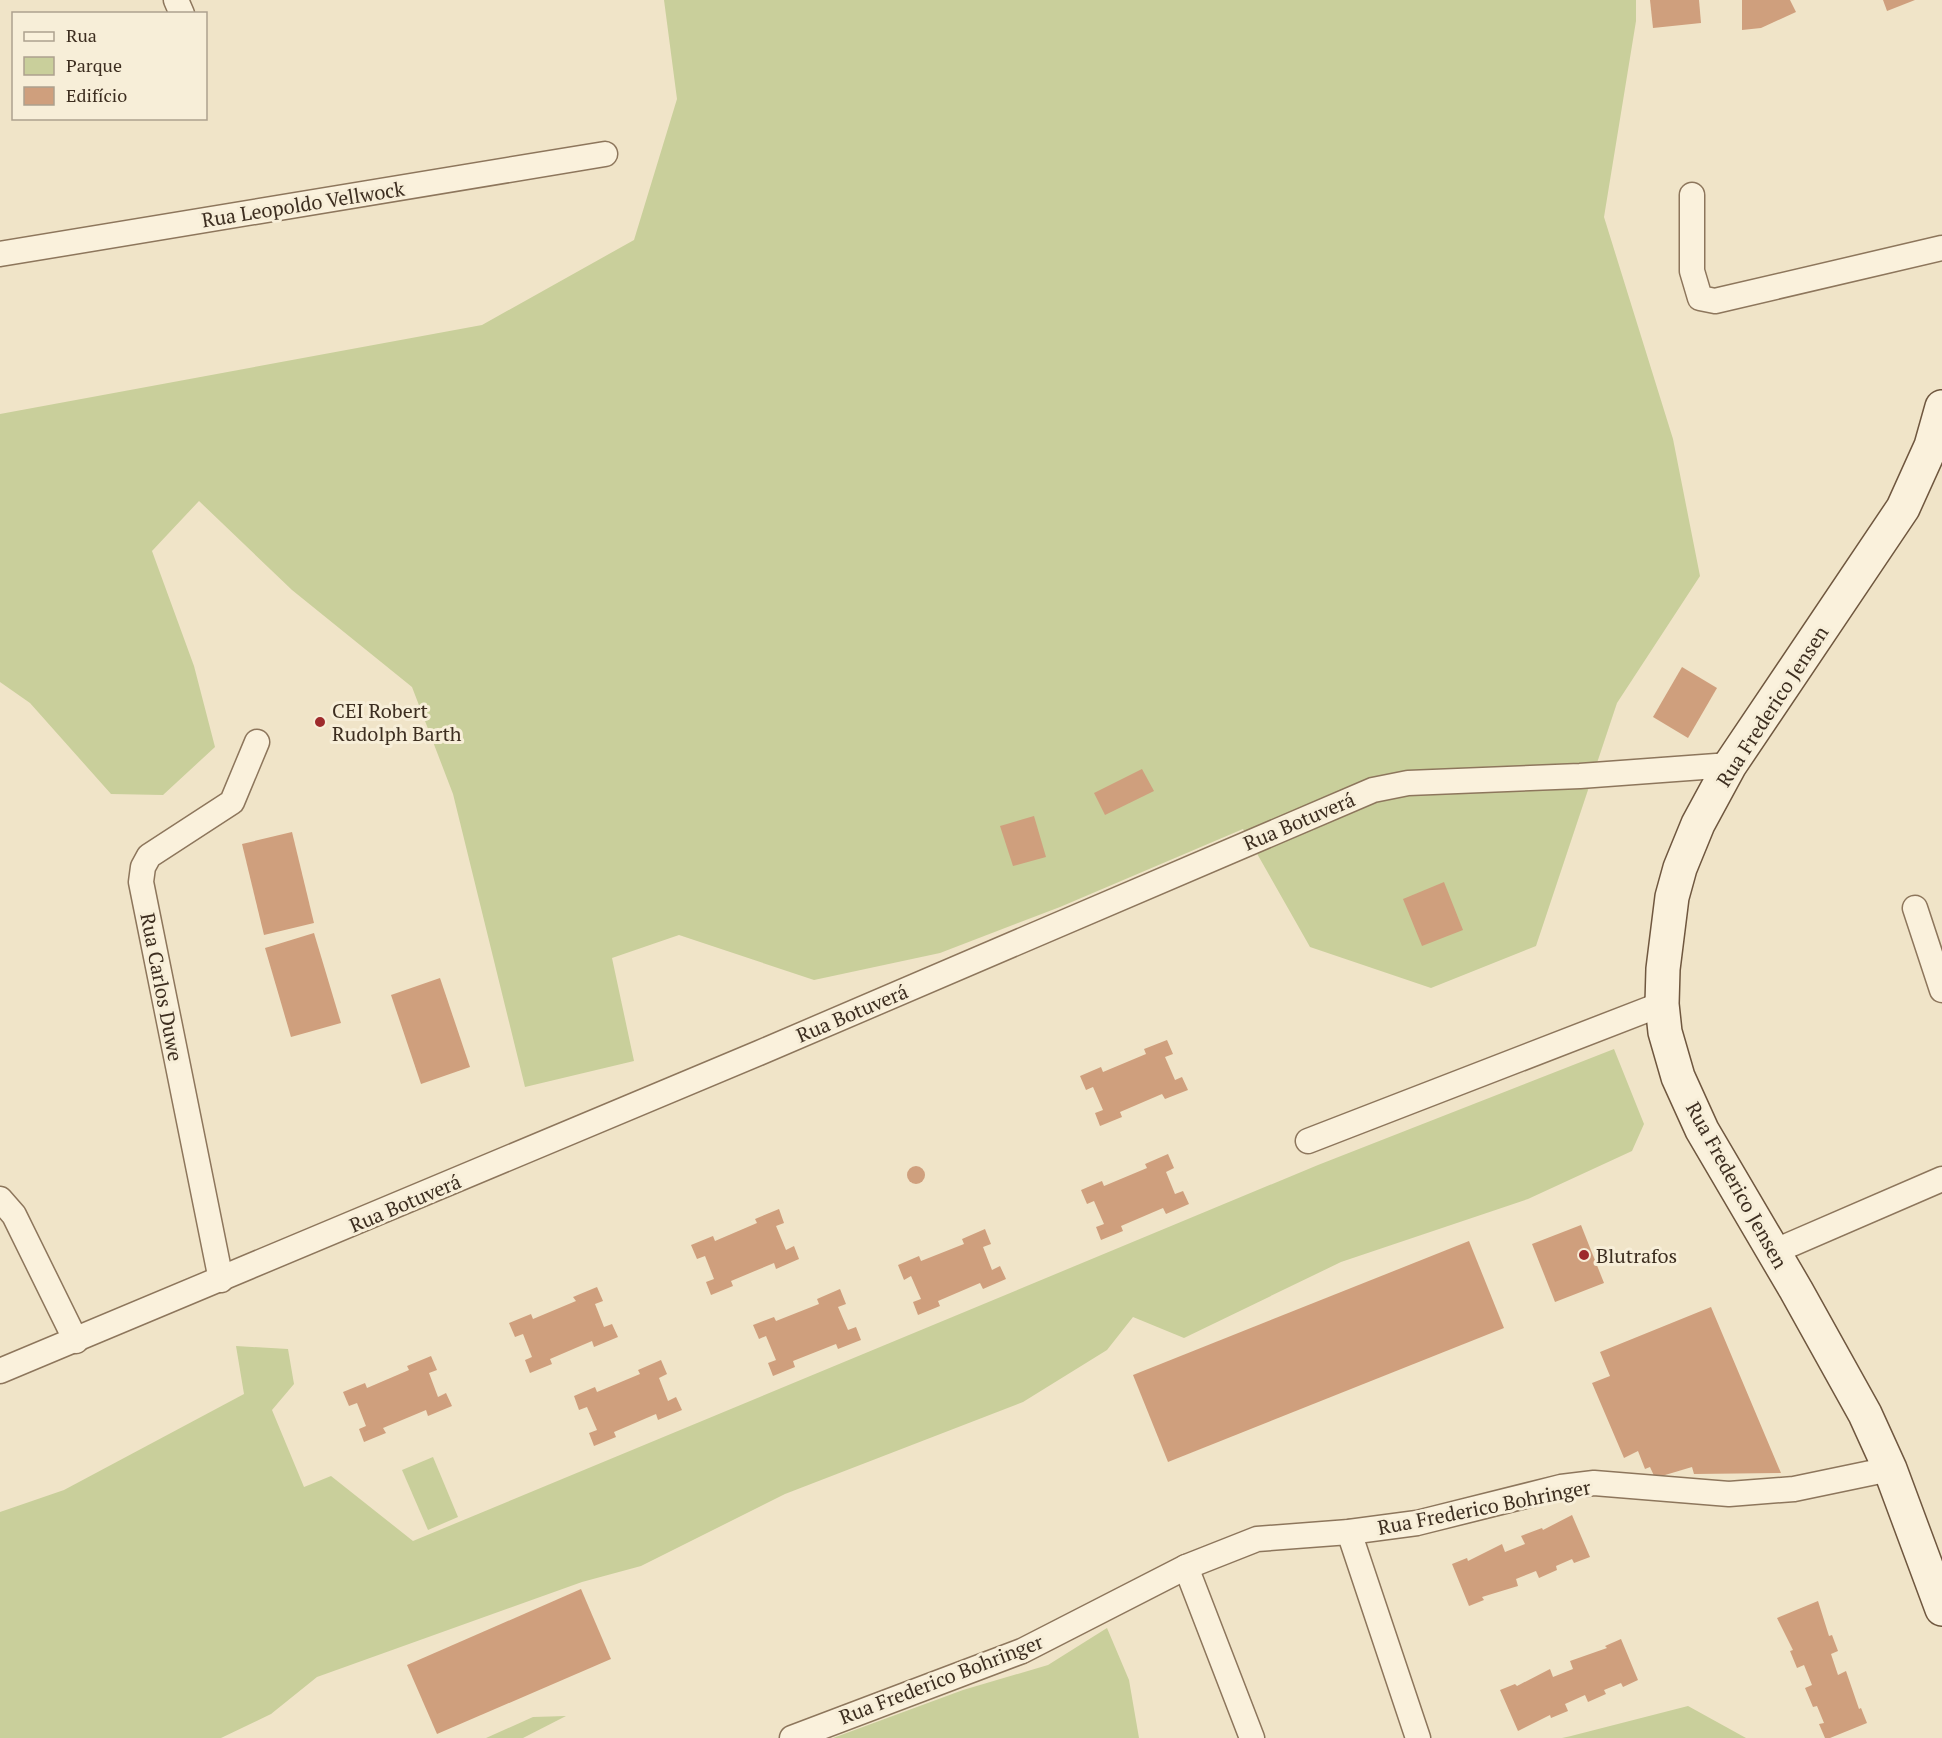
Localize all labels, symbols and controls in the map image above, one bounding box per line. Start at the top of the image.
legend [12,12,207,120]
text: Rua [66,23,97,47]
text: Parque [66,53,122,77]
text: Edifício [66,83,127,107]
street label: Rua Leopoldo Vellwock [200,175,407,233]
street label: Rua Frederico Jensen [1710,620,1834,792]
place label: CEI Robert Rudolph Barth [332,697,462,747]
marker: CEI Robert Rudolph Barth [313,715,327,729]
street label: Rua Botuverá [1239,785,1359,857]
street label: Rua Carlos Duwe [134,911,190,1063]
street label: Rua Botuverá [792,977,912,1049]
street label: Rua Frederico Jensen [1680,1097,1794,1273]
street label: Rua Botuverá [345,1167,465,1239]
place label: Blutrafos [1596,1242,1677,1269]
marker: Blutrafos [1577,1248,1591,1262]
street label: Rua Frederico Bohringer [1375,1473,1593,1541]
street label: Rua Frederico Bohringer [835,1627,1047,1730]

